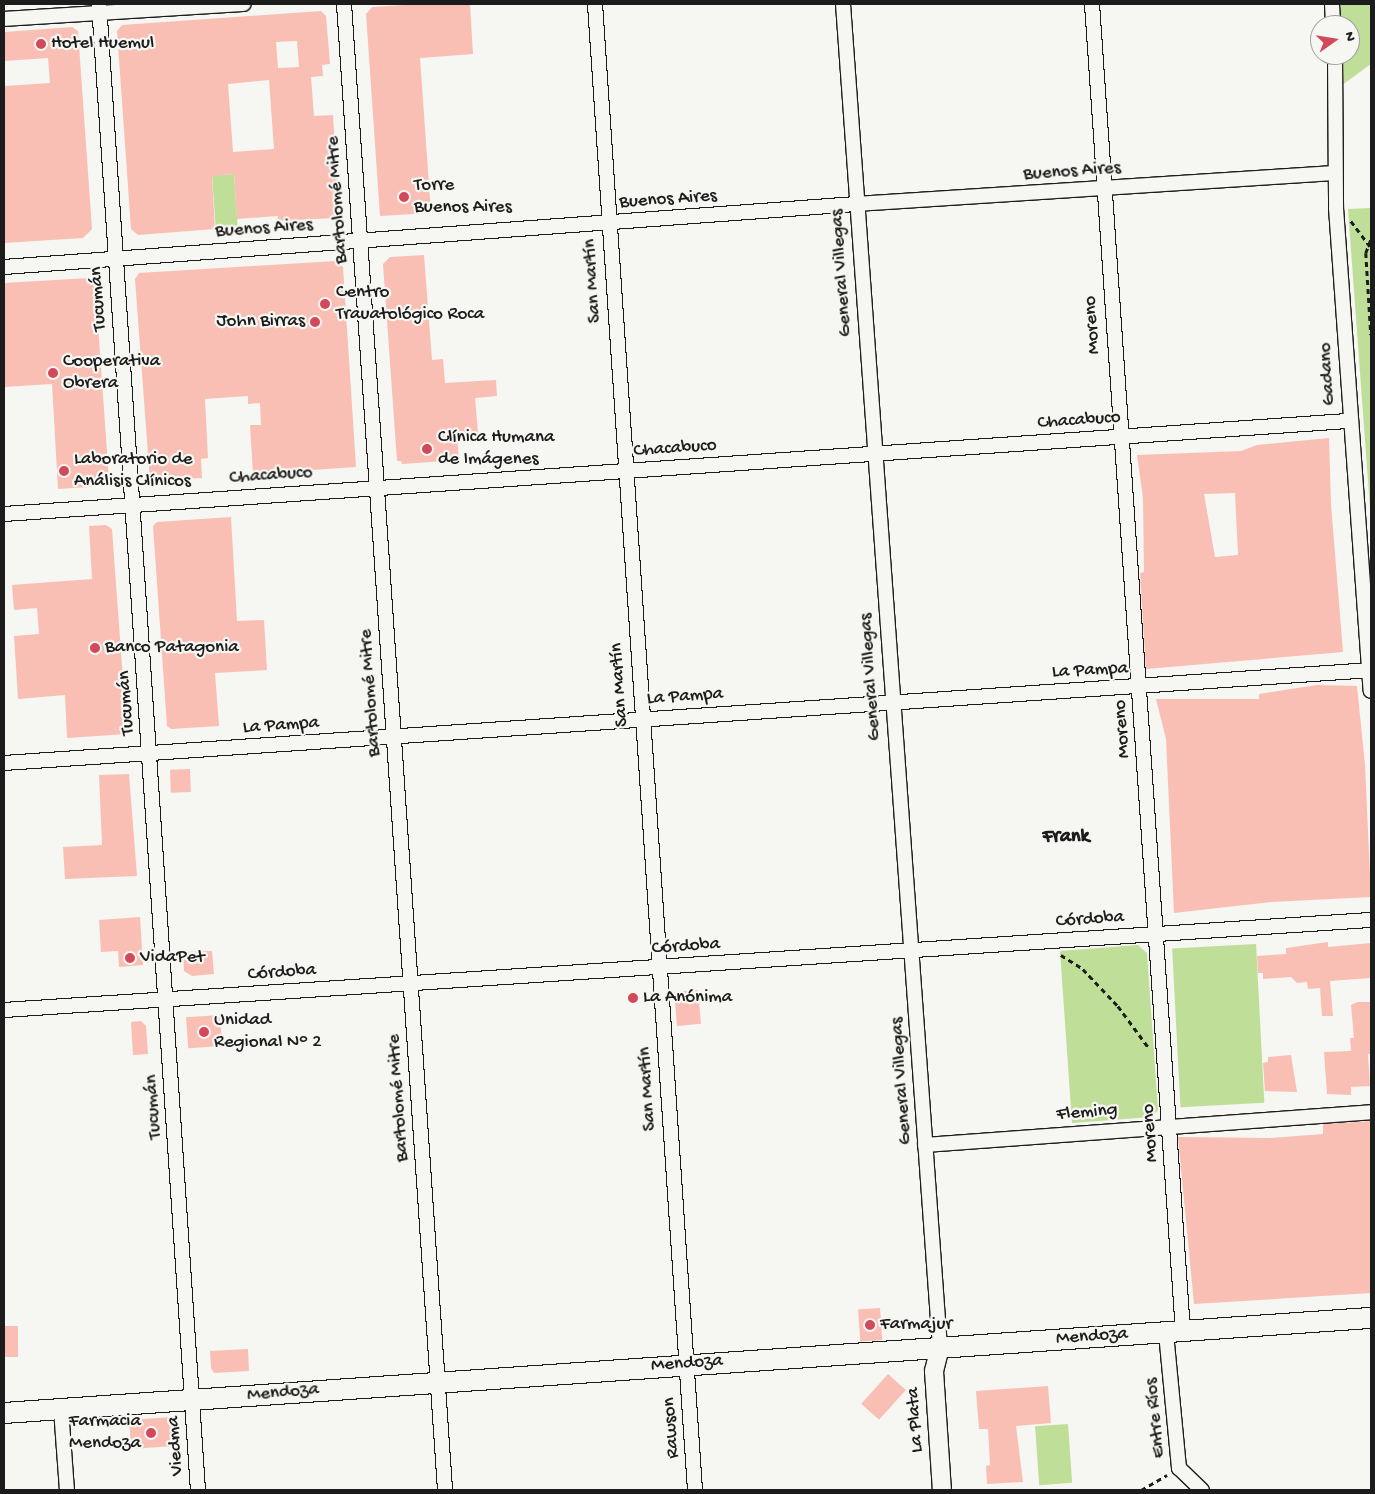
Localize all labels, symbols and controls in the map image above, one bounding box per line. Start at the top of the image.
north arrow [1310,15,1360,65]
text: N [1340,30,1358,43]
place label: Hotel Huemul [51,33,154,55]
marker: Hotel Huemul [35,38,47,50]
street label: Bartolomé Mitre [322,135,354,265]
street label: Buenos Aires [1022,157,1122,187]
place label: Torre Buenos Aires [414,175,512,219]
street label: Buenos Aires [618,185,718,215]
marker: Torre Buenos Aires [398,191,410,203]
street label: General Villegas [826,208,858,338]
street label: Buenos Aires [214,214,314,244]
street label: San Martín [579,238,607,324]
street label: Tucumán [85,266,113,332]
place label: Centro Trauatológico Roca [336,282,484,326]
street label: Moreno [1080,295,1106,355]
marker: Centro Trauatológico Roca [318,297,332,311]
place label: John Birras [217,311,305,333]
marker: John Birras [309,316,321,328]
street label: Gadano [1314,342,1342,406]
place label: Cooperativa Obrera [63,351,160,395]
marker: Cooperativa Obrera [47,367,59,379]
street label: Chacabuco [1037,407,1121,435]
place label: Clínica Humana de Imágenes [438,427,555,471]
street label: Chacabuco [633,435,717,463]
marker: Clínica Humana de Imágenes [420,442,434,456]
place label: Laboratorio de Análisis Clínicos [74,449,192,493]
street label: Chacabuco [229,462,313,490]
marker: Laboratorio de Análisis Clínicos [58,465,70,477]
street label: General Villegas [855,612,887,742]
street label: Bartolomé Mitre [355,628,387,758]
place label: Banco Patagonia [105,637,239,659]
marker: Banco Patagonia [89,642,101,654]
street label: San Martín [606,642,634,728]
street label: La Pampa [1051,658,1129,684]
street label: Tucumán [113,670,141,736]
street label: La Pampa [646,683,724,711]
street label: Moreno [1110,699,1136,759]
street label: La Pampa [242,712,320,740]
district label: Frank [1043,825,1089,849]
street label: Córdoba [1055,906,1125,934]
street label: Córdoba [651,933,721,961]
place label: VidaPet [140,947,204,969]
marker: VidaPet [124,952,136,964]
street label: Córdoba [247,959,317,987]
place label: La Anónima [643,987,732,1009]
marker: La Anónima [627,992,639,1004]
place label: Unidad Regional N° 2 [214,1010,322,1054]
street label: General Villegas [886,1016,918,1146]
marker: Unidad Regional N° 2 [198,1026,210,1038]
street label: Bartolomé Mitre [383,1033,415,1163]
street label: San Martín [634,1046,662,1132]
street label: Tucumán [140,1074,168,1140]
street label: Fleming [1056,1099,1118,1127]
street label: Moreno [1138,1103,1164,1163]
place label: Farmajur [880,1314,952,1336]
marker: Farmajur [864,1319,876,1331]
street label: Mendoza [1055,1323,1129,1351]
street label: Mendoza [650,1350,724,1378]
street label: Entre Ríos [1140,1377,1172,1459]
street label: Mendoza [246,1379,320,1407]
street label: La Plata [902,1387,930,1453]
street label: Rawson [658,1397,686,1459]
place label: Farmacia Mendoza [69,1411,141,1455]
street label: Viedma [163,1415,189,1477]
marker: Farmacia Mendoza [145,1427,157,1439]

